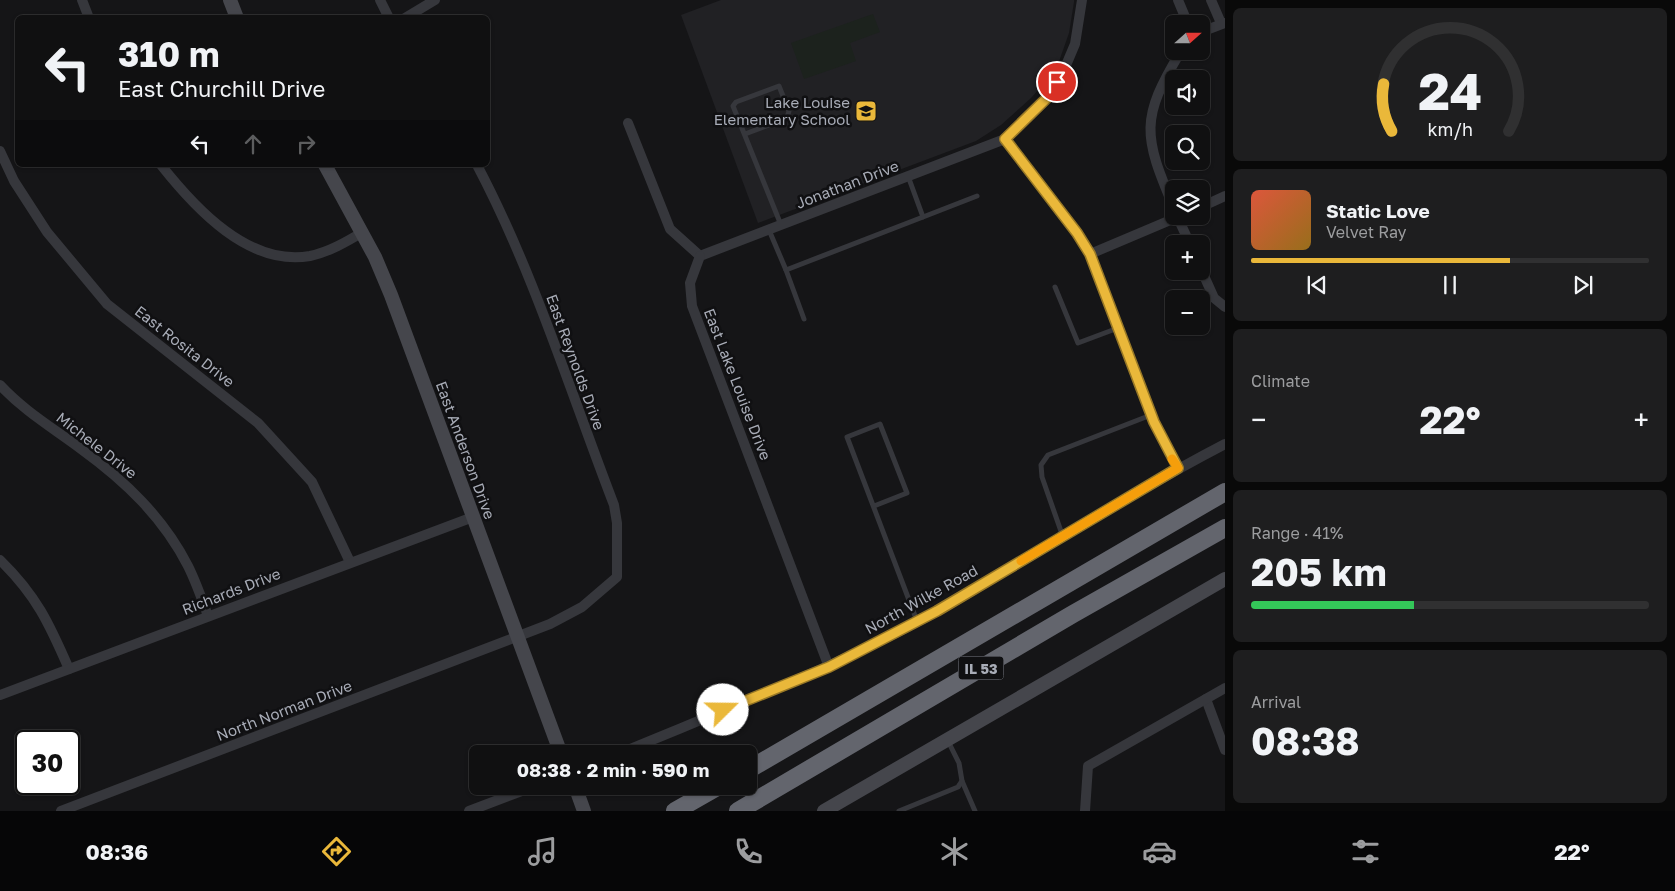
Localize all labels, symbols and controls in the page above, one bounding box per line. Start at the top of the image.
north arrow [1165,15,1210,60]
map controls [1165,15,1210,335]
text: 310 m [118,33,220,75]
icon: left [35,35,100,100]
text: 24 [1418,59,1482,121]
pin [1036,61,1078,103]
icon: arrive [1043,68,1071,96]
button: sound [1165,70,1210,115]
text: East Churchill Drive [118,75,325,102]
place label: Lake Louise Elementary School [714,93,850,128]
school or university icon: Lake Louise Elementary School [854,99,878,123]
text: km/h [1427,118,1473,140]
button: search [1165,125,1210,170]
icon: left [186,130,214,158]
icon: ahead [239,130,267,158]
icon: right [292,130,320,158]
street label: Jonathan Drive [793,156,901,212]
button: layers [1165,180,1210,225]
text: Static Love [1326,199,1430,222]
text: Velvet Ray [1326,222,1407,242]
button: + [1165,235,1210,280]
icon: previous [1303,271,1331,299]
icon: pause [1436,271,1464,299]
icon: next [1569,271,1597,299]
button: − [1165,290,1210,335]
street label: East Reynolds Drive [543,292,609,433]
street label: East Rosita Drive [132,301,239,391]
street label: East Lake Louise Drive [701,306,775,463]
text: Climate [1251,371,1310,391]
street label: East Anderson Drive [433,379,499,522]
text: 22° [1419,397,1481,442]
text: − [1251,403,1266,436]
text: + [1634,403,1649,436]
street label: Michele Drive [53,408,141,482]
text: Range · 41% [1251,523,1343,543]
text: 205 km [1251,549,1387,594]
street label: North Wilke Road [861,561,981,637]
street label: Richards Drive [179,564,283,618]
road number: IL 53 [958,656,1004,680]
street label: North Norman Drive [214,676,355,744]
position arrow [696,683,748,735]
text: Arrival [1251,692,1301,712]
text: 08:38 [1251,718,1360,763]
speed limit sign: 30 [15,730,80,795]
text: 08:38 · 2 min · 590 m [517,758,709,781]
icon: directions [319,834,354,869]
icon: music [525,834,560,869]
icon: phone [731,834,766,869]
icon: climate [937,834,972,869]
icon: car [1142,834,1177,869]
icon: filters [1348,834,1383,869]
text: 08:36 [85,838,148,865]
text: 22° [1554,838,1590,865]

